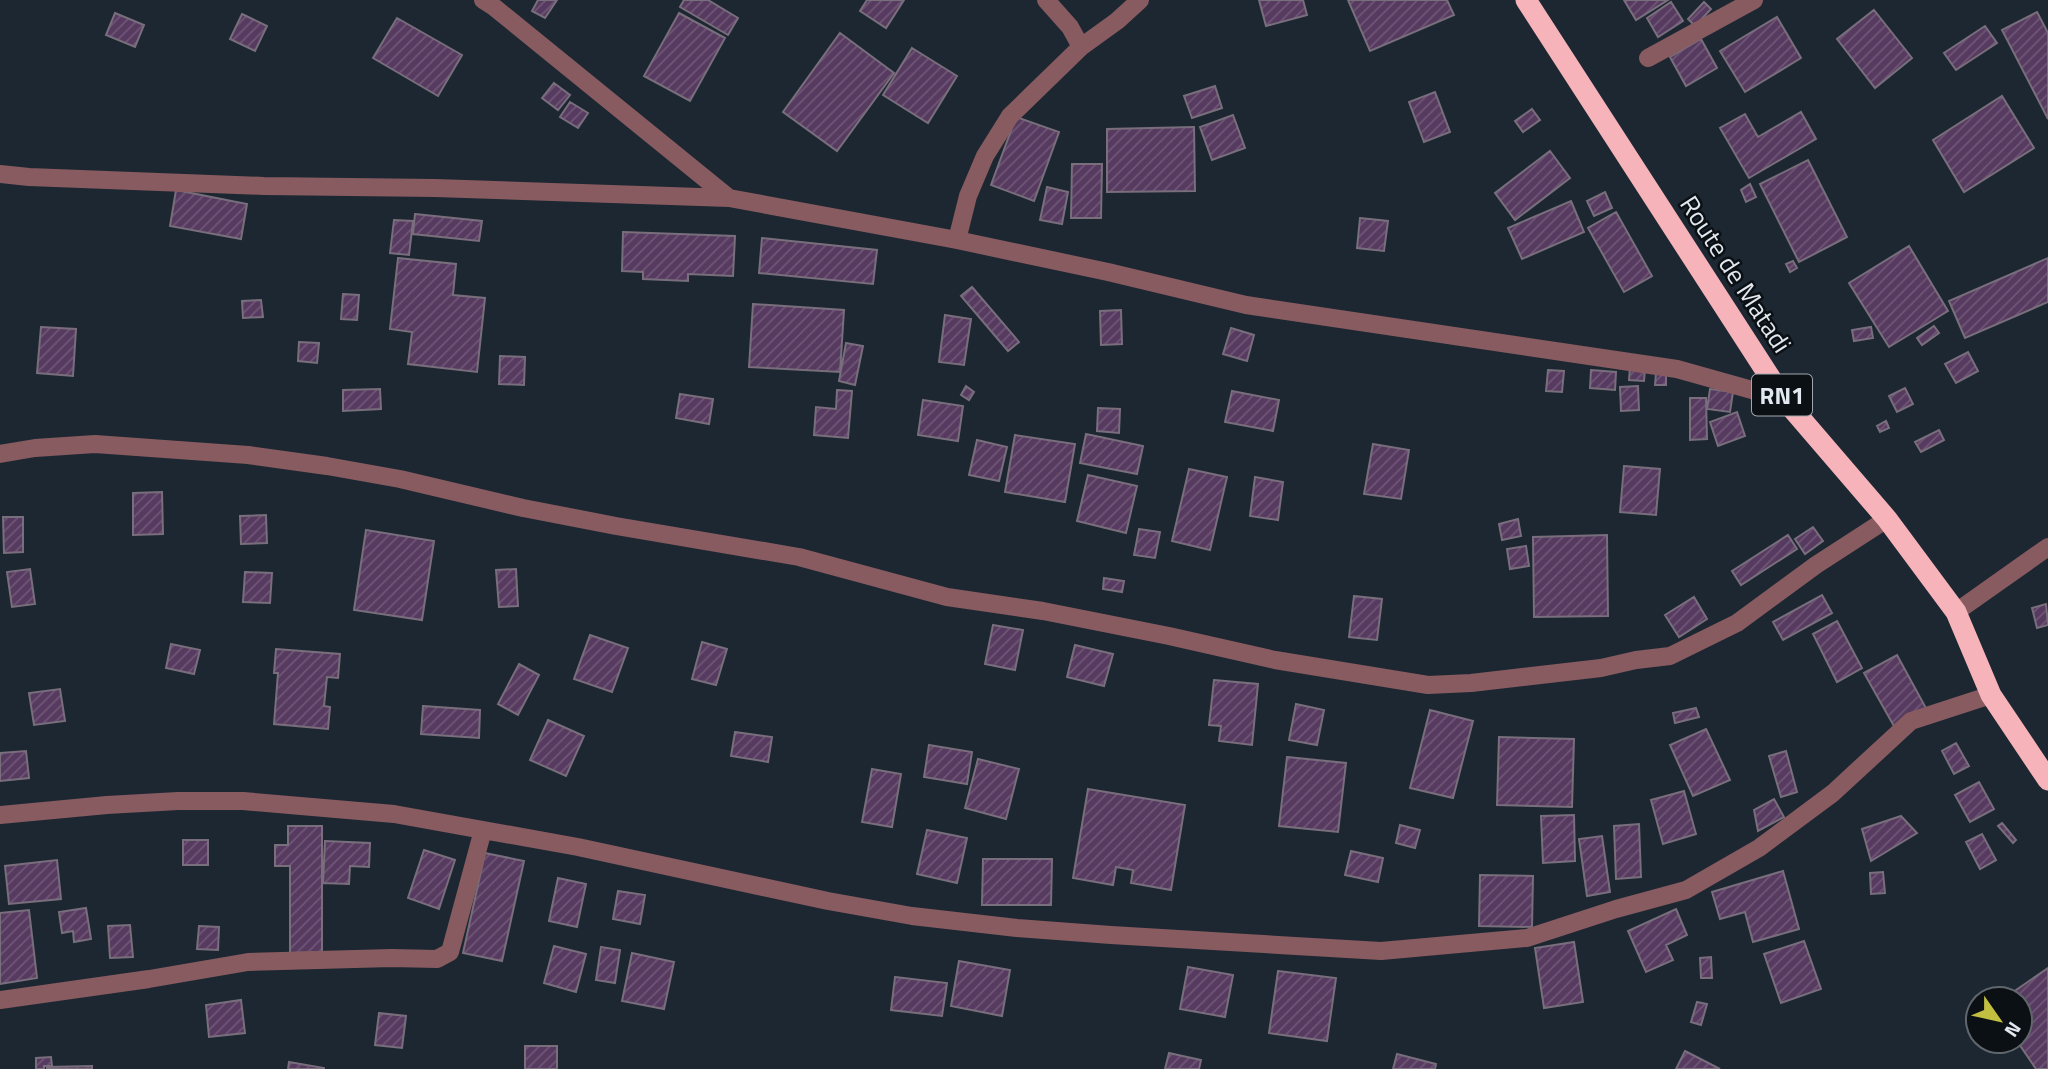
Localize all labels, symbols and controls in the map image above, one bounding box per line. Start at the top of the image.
street label: Route de Matadi [1671,188,1801,360]
road number: RN1 [1752,374,1812,416]
north arrow [1964,985,2034,1055]
text: N [1998,1016,2029,1043]

